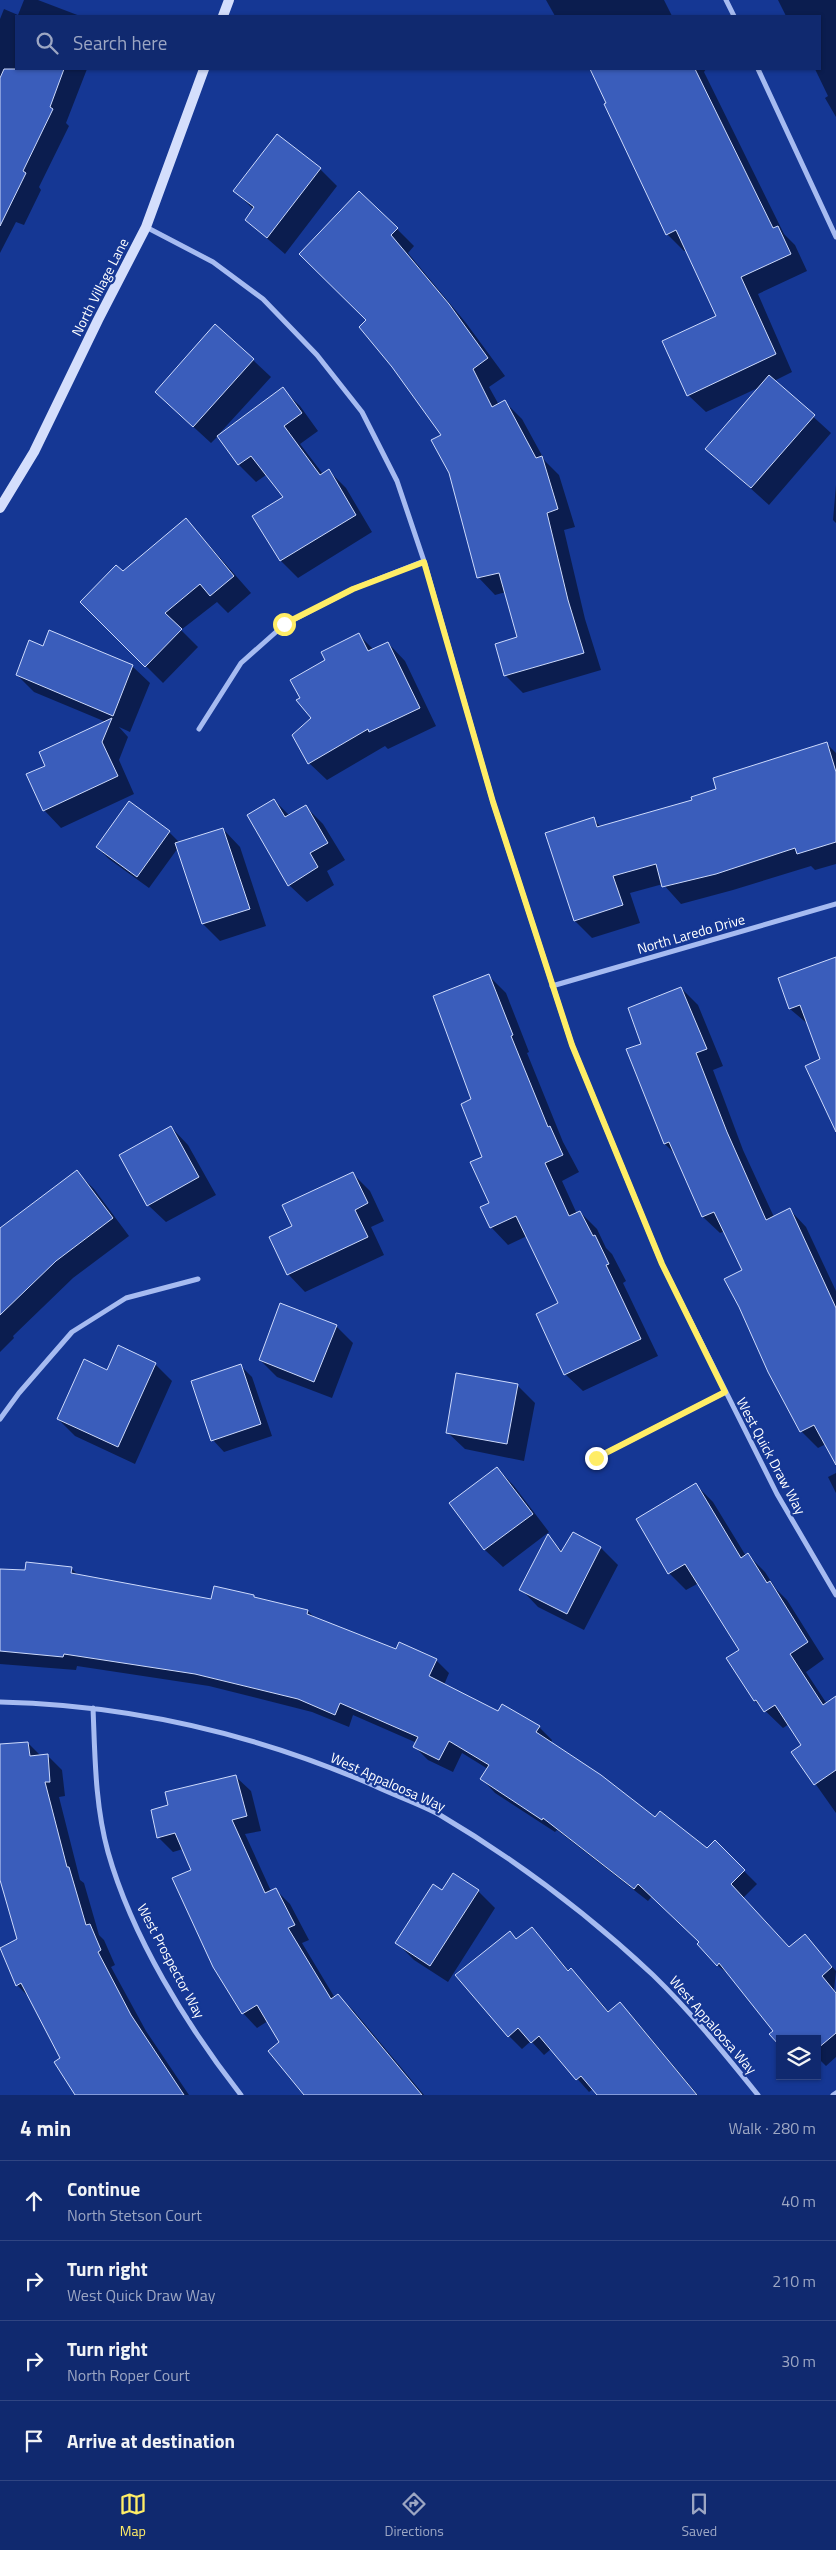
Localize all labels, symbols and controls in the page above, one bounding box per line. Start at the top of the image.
search box [15,15,821,70]
text: Search here [73,28,167,57]
icon: search [33,29,61,57]
street label: North Village Lane [66,234,133,339]
route start [273,613,296,636]
street label: North Laredo Drive [635,908,747,959]
street label: West Quick Draw Way [732,1393,811,1518]
route end [585,1447,608,1470]
street label: West Appaloosa Way [327,1747,449,1817]
street label: West Prospector Way [132,1900,211,2022]
street label: West Appaloosa Way [665,1971,762,2079]
map controls [776,2035,821,2080]
button: layers [776,2035,821,2080]
text: 4 min [20,2112,71,2144]
text: Walk · 280 m [728,2116,816,2140]
text: Continue [67,2174,140,2203]
icon: ahead [20,2187,48,2215]
text: 40 m [781,2189,816,2213]
text: North Stetson Court [67,2203,202,2227]
text: Turn right [67,2254,148,2283]
icon: right [20,2267,48,2295]
text: 210 m [772,2269,816,2293]
text: West Quick Draw Way [67,2283,215,2307]
text: Turn right [67,2334,148,2363]
icon: right [20,2347,48,2375]
text: 30 m [781,2349,816,2373]
text: North Roper Court [67,2363,190,2387]
text: Arrive at destination [67,2426,235,2455]
icon: arrive [20,2427,48,2455]
tab: Map [119,2490,147,2541]
tab: Directions [384,2490,444,2541]
tab: Saved [682,2490,717,2541]

